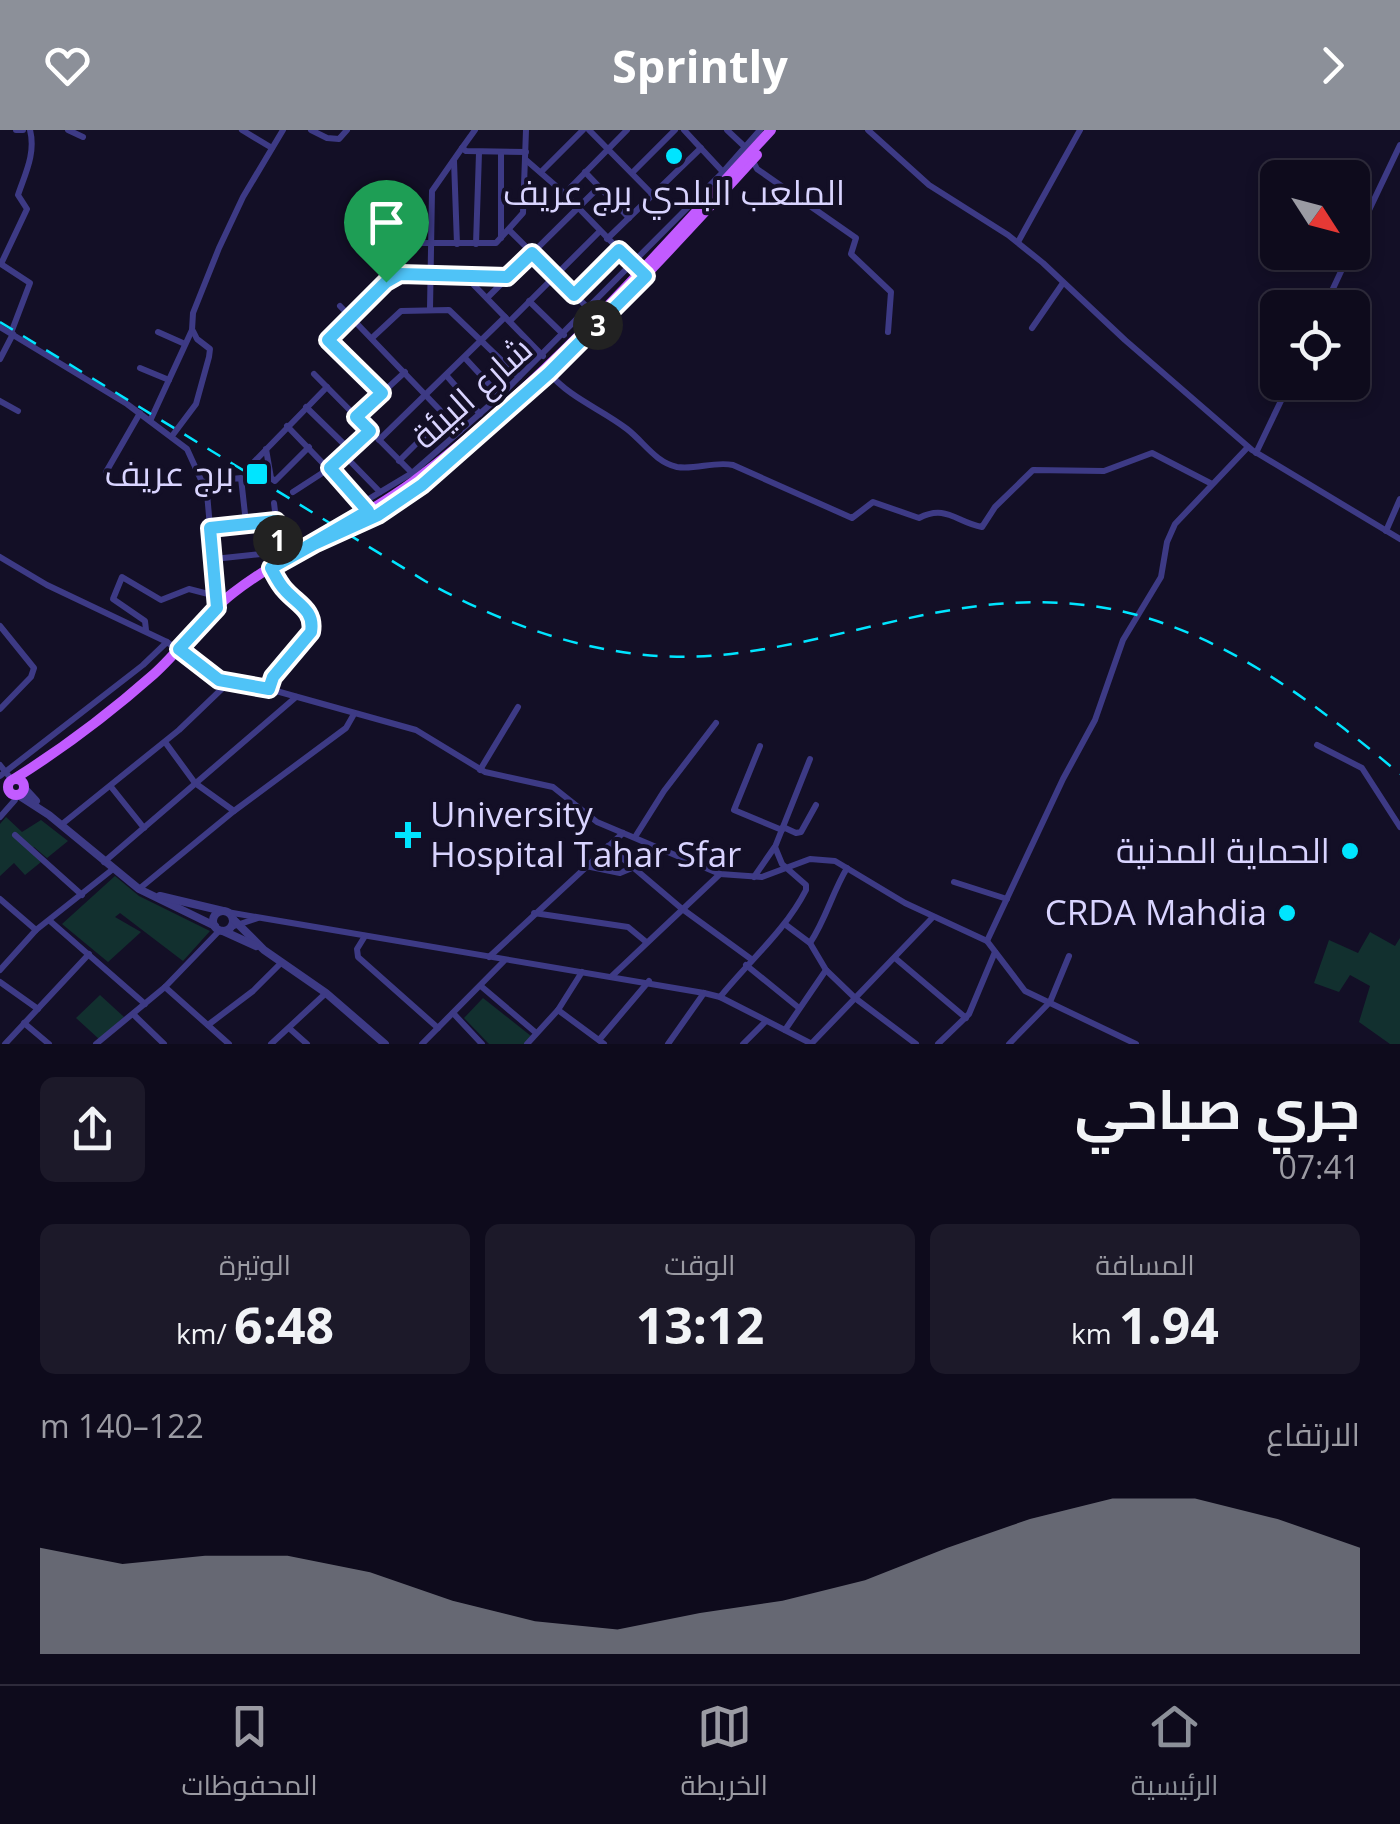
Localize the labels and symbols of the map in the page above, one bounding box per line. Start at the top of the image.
marker: الملعب البلدي برج عريف [663,145,685,167]
north arrow [1260,160,1370,270]
place label: الملعب البلدي برج عريف [503,168,845,220]
pin [344,180,429,283]
pin: 3 [573,300,623,350]
street label: شارع البيئة [401,325,542,459]
place label: برج عريف [104,449,234,497]
marker: برج عريف [244,461,270,487]
pin: 1 [253,515,303,565]
place label: University Hospital Tahar Sfar [430,790,741,877]
marker: University Hospital Tahar Sfar [395,822,421,848]
place label: الحماية المدنية [1116,826,1330,873]
marker: الحماية المدنية [1339,840,1361,862]
place label: CRDA Mahdia [1045,888,1267,935]
marker: CRDA Mahdia [1276,902,1298,924]

